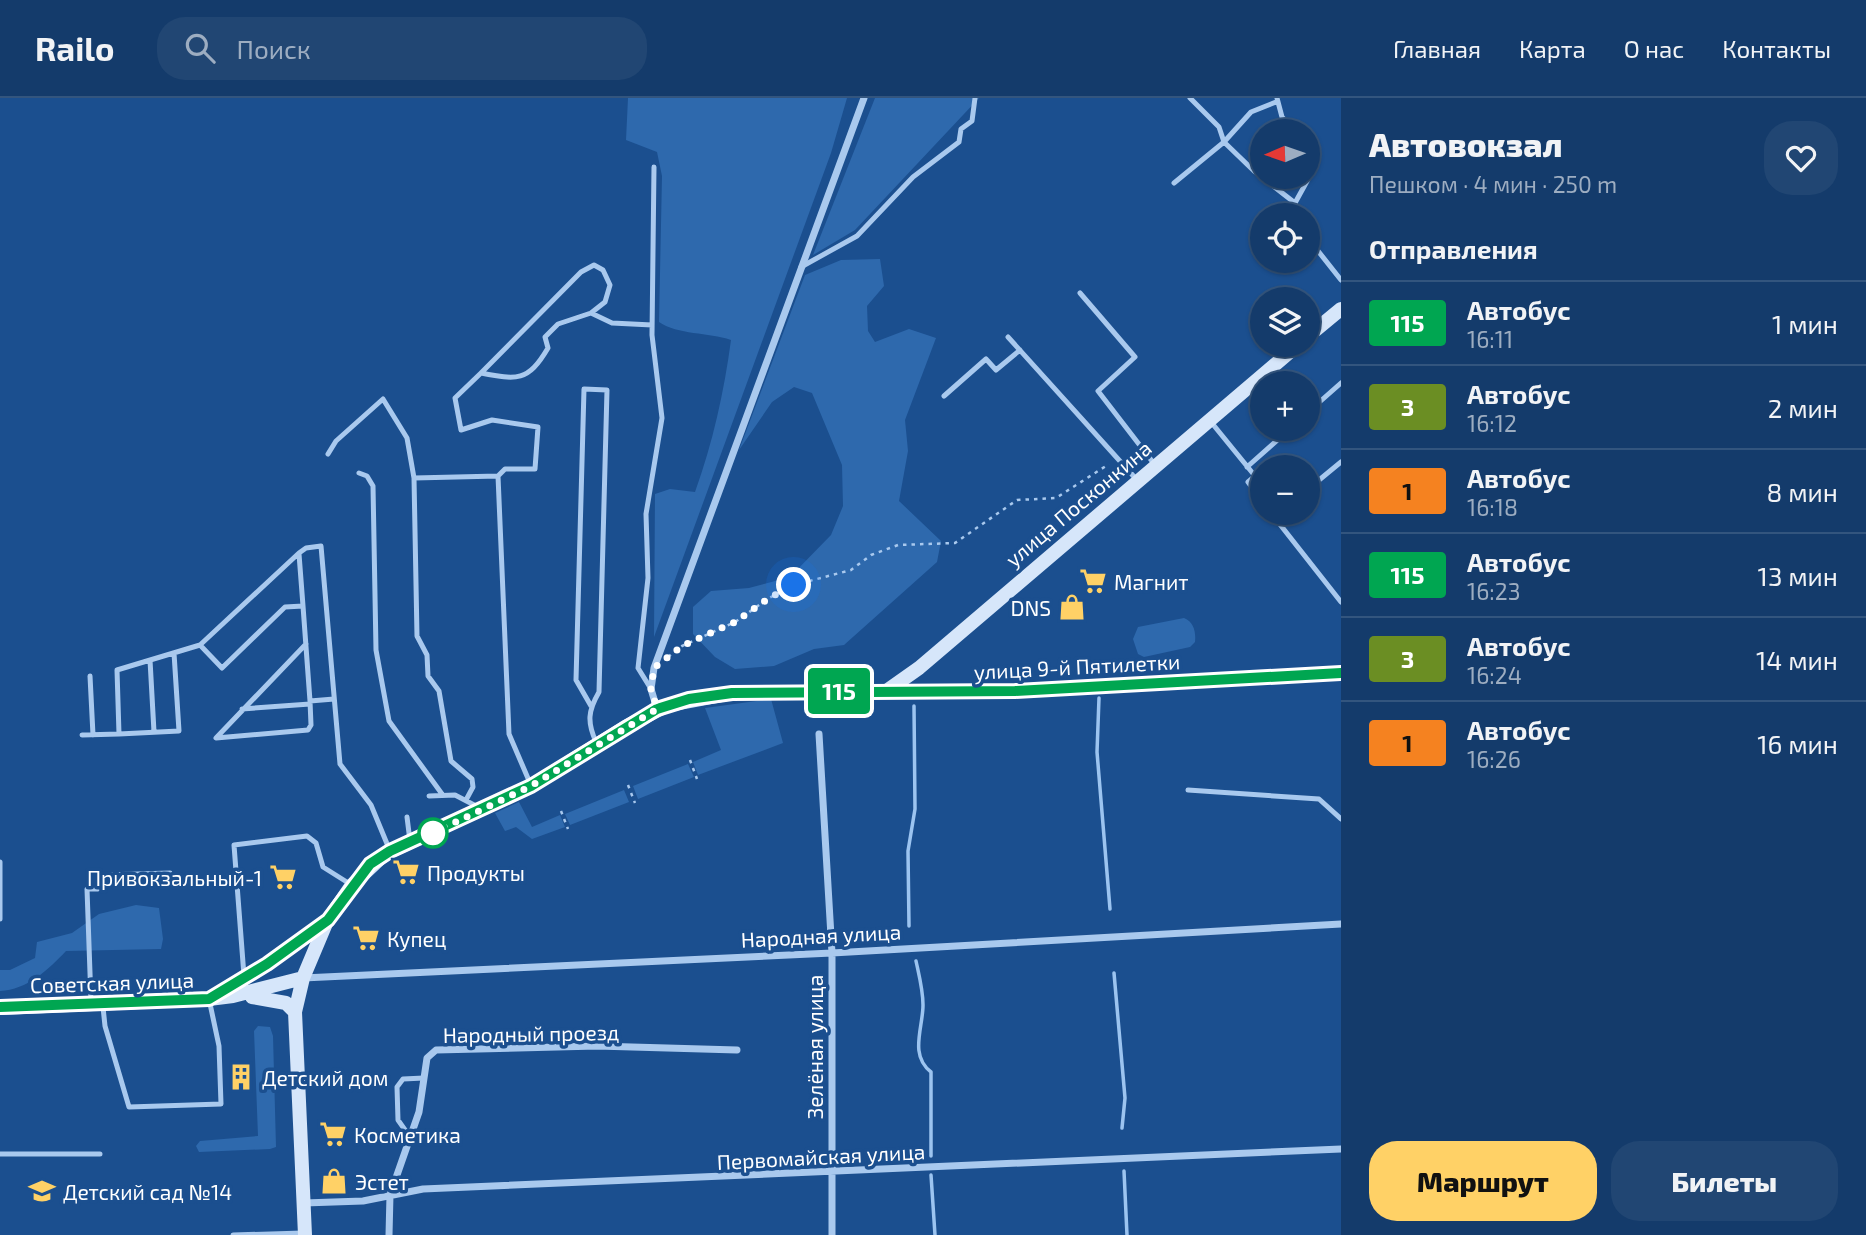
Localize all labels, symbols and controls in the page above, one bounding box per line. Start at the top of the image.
search box [157,17,647,80]
text: Railo [35,28,115,68]
icon: search [181,29,219,67]
text: Поиск [237,33,311,64]
text: Главная [1393,34,1481,63]
text: Карта [1519,34,1586,63]
text: О нас [1624,34,1684,63]
text: Контакты [1722,34,1831,63]
north arrow [1250,119,1320,189]
map controls [1250,119,1320,525]
button: heart [1764,121,1838,195]
text: Автовокзал [1369,124,1562,164]
text: Пешком · 4 мин · 250 m [1369,170,1617,198]
button: locate [1250,203,1320,273]
text: Отправления [1369,233,1538,264]
button: layers [1250,287,1320,357]
text: Автобус [1467,294,1570,325]
text: 115 [1391,308,1424,337]
text: 1 мин [1772,308,1838,339]
text: 16:11 [1467,325,1513,353]
button: + [1250,371,1320,441]
text: Автобус [1467,378,1570,409]
text: 3 [1401,392,1414,421]
text: 2 мин [1768,392,1838,423]
text: 16:12 [1467,409,1517,437]
street label: улица Посконкина [1000,435,1157,572]
button: − [1250,455,1320,525]
text: Автобус [1467,462,1570,493]
text: 1 [1402,476,1413,505]
text: 8 мин [1767,476,1838,507]
text: 16:18 [1467,493,1518,521]
text: Автобус [1467,546,1570,577]
text: 115 [1391,560,1424,589]
text: 13 мин [1758,560,1838,591]
supermarket icon: Магнит [1078,566,1108,596]
your location [776,567,811,602]
place label: Магнит [1114,569,1189,594]
text: 16:23 [1467,577,1520,605]
shop icon: DNS [1057,592,1087,622]
place label: DNS [1010,595,1051,620]
text: Автобус [1467,630,1570,661]
text: 3 [1401,644,1414,673]
text: 14 мин [1756,644,1838,675]
street label: улица 9-й Пятилетки [973,648,1181,685]
text: 16:24 [1467,661,1522,689]
line badge: 115 [799,668,879,714]
text: 115 [822,676,856,705]
text: Автобус [1467,714,1570,745]
text: 1 [1402,728,1413,757]
text: 16 мин [1757,728,1838,759]
text: 16:26 [1467,745,1521,773]
unlabelled marker [418,818,448,848]
supermarket icon: Продукты [391,857,421,887]
place label: Продукты [427,860,525,886]
supermarket icon: Привокзальный-1 [268,862,298,892]
place label: Привокзальный-1 [87,865,262,890]
street label: Народная улица [740,918,902,953]
supermarket icon: Купец [351,923,381,953]
place label: Купец [387,926,446,952]
street label: Советская улица [29,967,195,998]
street label: Зелёная улица [802,975,828,1119]
street label: Народный проезд [443,1019,619,1047]
building icon: Детский дом [226,1062,256,1092]
place label: Детский дом [262,1065,388,1090]
supermarket icon: Косметика [318,1119,348,1149]
place label: Косметика [354,1122,461,1147]
street label: Первомайская улица [716,1138,926,1175]
button: Маршрут [1369,1141,1597,1221]
button: Билеты [1611,1141,1838,1221]
shop icon: Эстет [319,1166,349,1196]
place label: Эстет [355,1169,409,1194]
school or university icon: Детский сад №14 [27,1176,57,1206]
place label: Детский сад №14 [63,1179,232,1204]

